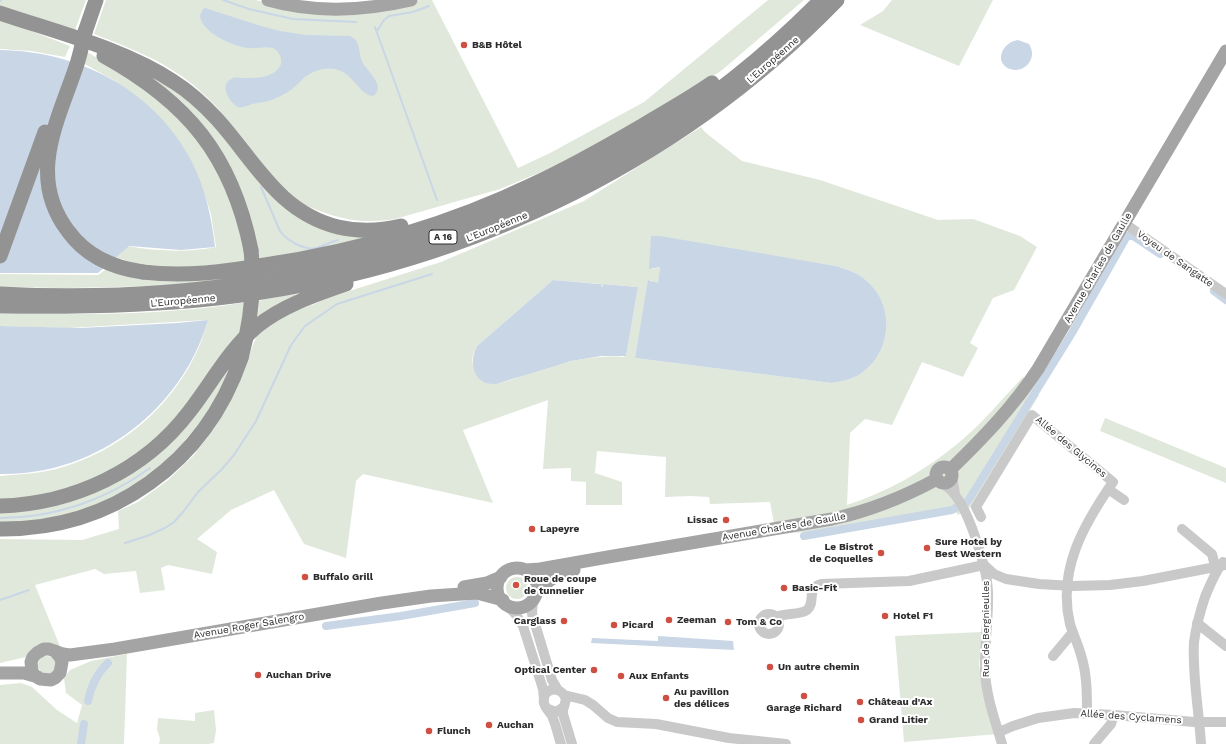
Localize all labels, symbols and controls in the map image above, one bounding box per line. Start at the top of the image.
street label: L'Européenne [744,34,802,86]
place label: B&B Hôtel [472,39,522,51]
marker: B&B Hôtel [459,40,469,50]
street label: L'Européenne [464,209,530,245]
street label: Avenue Charles de Gaulle [1061,211,1135,325]
street label: Voyeu de Sangatte [1135,228,1215,290]
road number: A 16 [429,230,457,244]
street label: L'Européenne [150,292,216,310]
street label: Allée des Glycines [1033,414,1109,480]
street label: Avenue Charles de Gaulle [721,510,847,544]
place label: Lissac [687,514,718,526]
marker: Lissac [721,515,731,525]
place label: Lapeyre [540,523,579,535]
marker: Lapeyre [527,524,537,534]
place label: Sure Hotel by Best Western [935,536,1002,560]
place label: Le Bistrot de Coquelles [809,541,873,564]
marker: Sure Hotel by Best Western [922,543,932,553]
marker: Le Bistrot de Coquelles [876,548,886,558]
place label: Buffalo Grill [313,571,373,583]
marker: Buffalo Grill [300,572,310,582]
place label: Roue de coupe de tunnelier [524,573,596,596]
marker: Roue de coupe de tunnelier [511,580,521,590]
street label: Rue de Bergnieulles [980,581,992,677]
place label: Basic-Fit [792,582,837,594]
marker: Basic-Fit [779,583,789,593]
street label: Avenue Roger Salengro [193,610,305,642]
place label: Hotel F1 [893,610,933,622]
marker: Hotel F1 [880,611,890,621]
place label: Zeeman [677,614,716,626]
place label: Carglass [514,615,556,627]
marker: Zeeman [664,615,674,625]
marker: Carglass [559,616,569,626]
place label: Tom & Co [736,616,782,628]
marker: Tom & Co [723,617,733,627]
place label: Picard [622,619,654,631]
marker: Picard [609,620,619,630]
place label: Un autre chemin [778,661,860,673]
marker: Un autre chemin [765,662,775,672]
place label: Optical Center [514,664,586,676]
marker: Optical Center [589,665,599,675]
place label: Auchan Drive [266,669,331,681]
marker: Auchan Drive [253,670,263,680]
place label: Aux Enfants [629,670,689,682]
marker: Aux Enfants [616,671,626,681]
place label: Au pavillon des délices [674,686,729,710]
marker: Garage Richard [799,691,809,701]
marker: Au pavillon des délices [661,693,671,703]
place label: Château d'Ax [868,696,932,708]
marker: Château d'Ax [855,697,865,707]
place label: Garage Richard [766,702,842,714]
street label: Allée des Cyclamens [1080,707,1182,727]
place label: Grand Litier [869,714,928,726]
marker: Grand Litier [856,715,866,725]
place label: Auchan [497,719,534,731]
marker: Auchan [484,720,494,730]
place label: Flunch [437,725,471,737]
marker: Flunch [424,726,434,736]

